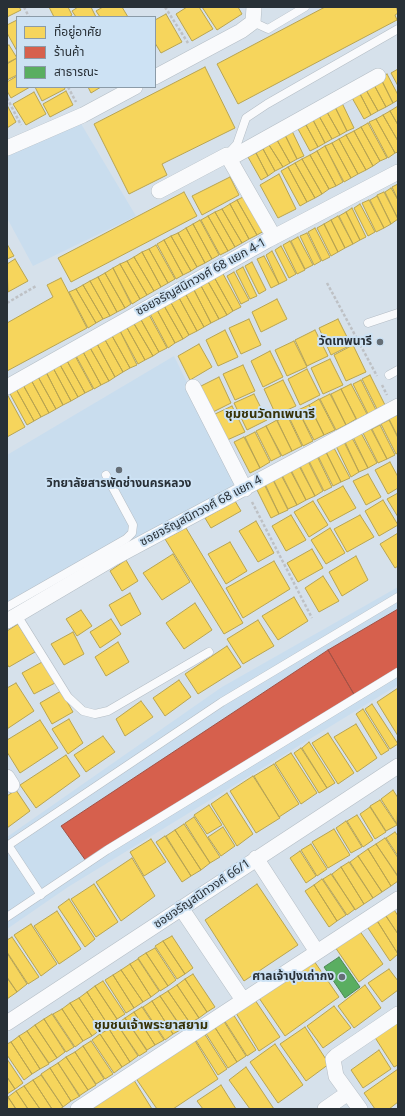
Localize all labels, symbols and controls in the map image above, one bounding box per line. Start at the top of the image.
legend [16,16,156,88]
text: ที่อยู่อาศัย [54,23,102,40]
text: ร้านค้า [54,43,84,60]
text: สาธารณะ [54,63,98,80]
street label: ซอยจรัญสนิทวงศ์ 68 แยก 4-1 [133,235,269,319]
place label: วัดเทพนารี [318,335,372,349]
marker: วัดเทพนารี [375,337,385,347]
district label: ชุมชนวัดทเพนารี [225,406,315,422]
marker: วิทยาลัยสารพัดช่างนครหลวง [114,465,124,475]
street label: ซอยจรัญสนิทวงศ์ 68 แยก 4 [138,473,264,549]
place label: วิทยาลัยสารพัดช่างนครหลวง [47,477,191,491]
street label: ซอยจรัญสนิทวงศ์ 66/1 [151,856,253,932]
place label: ศาลเจ้าปุงเถ่ากง [252,970,334,984]
marker: ศาลเจ้าปุงเถ่ากง [337,972,347,982]
district label: ชุมชนเจ้าพระยาสยาม [94,1017,208,1033]

